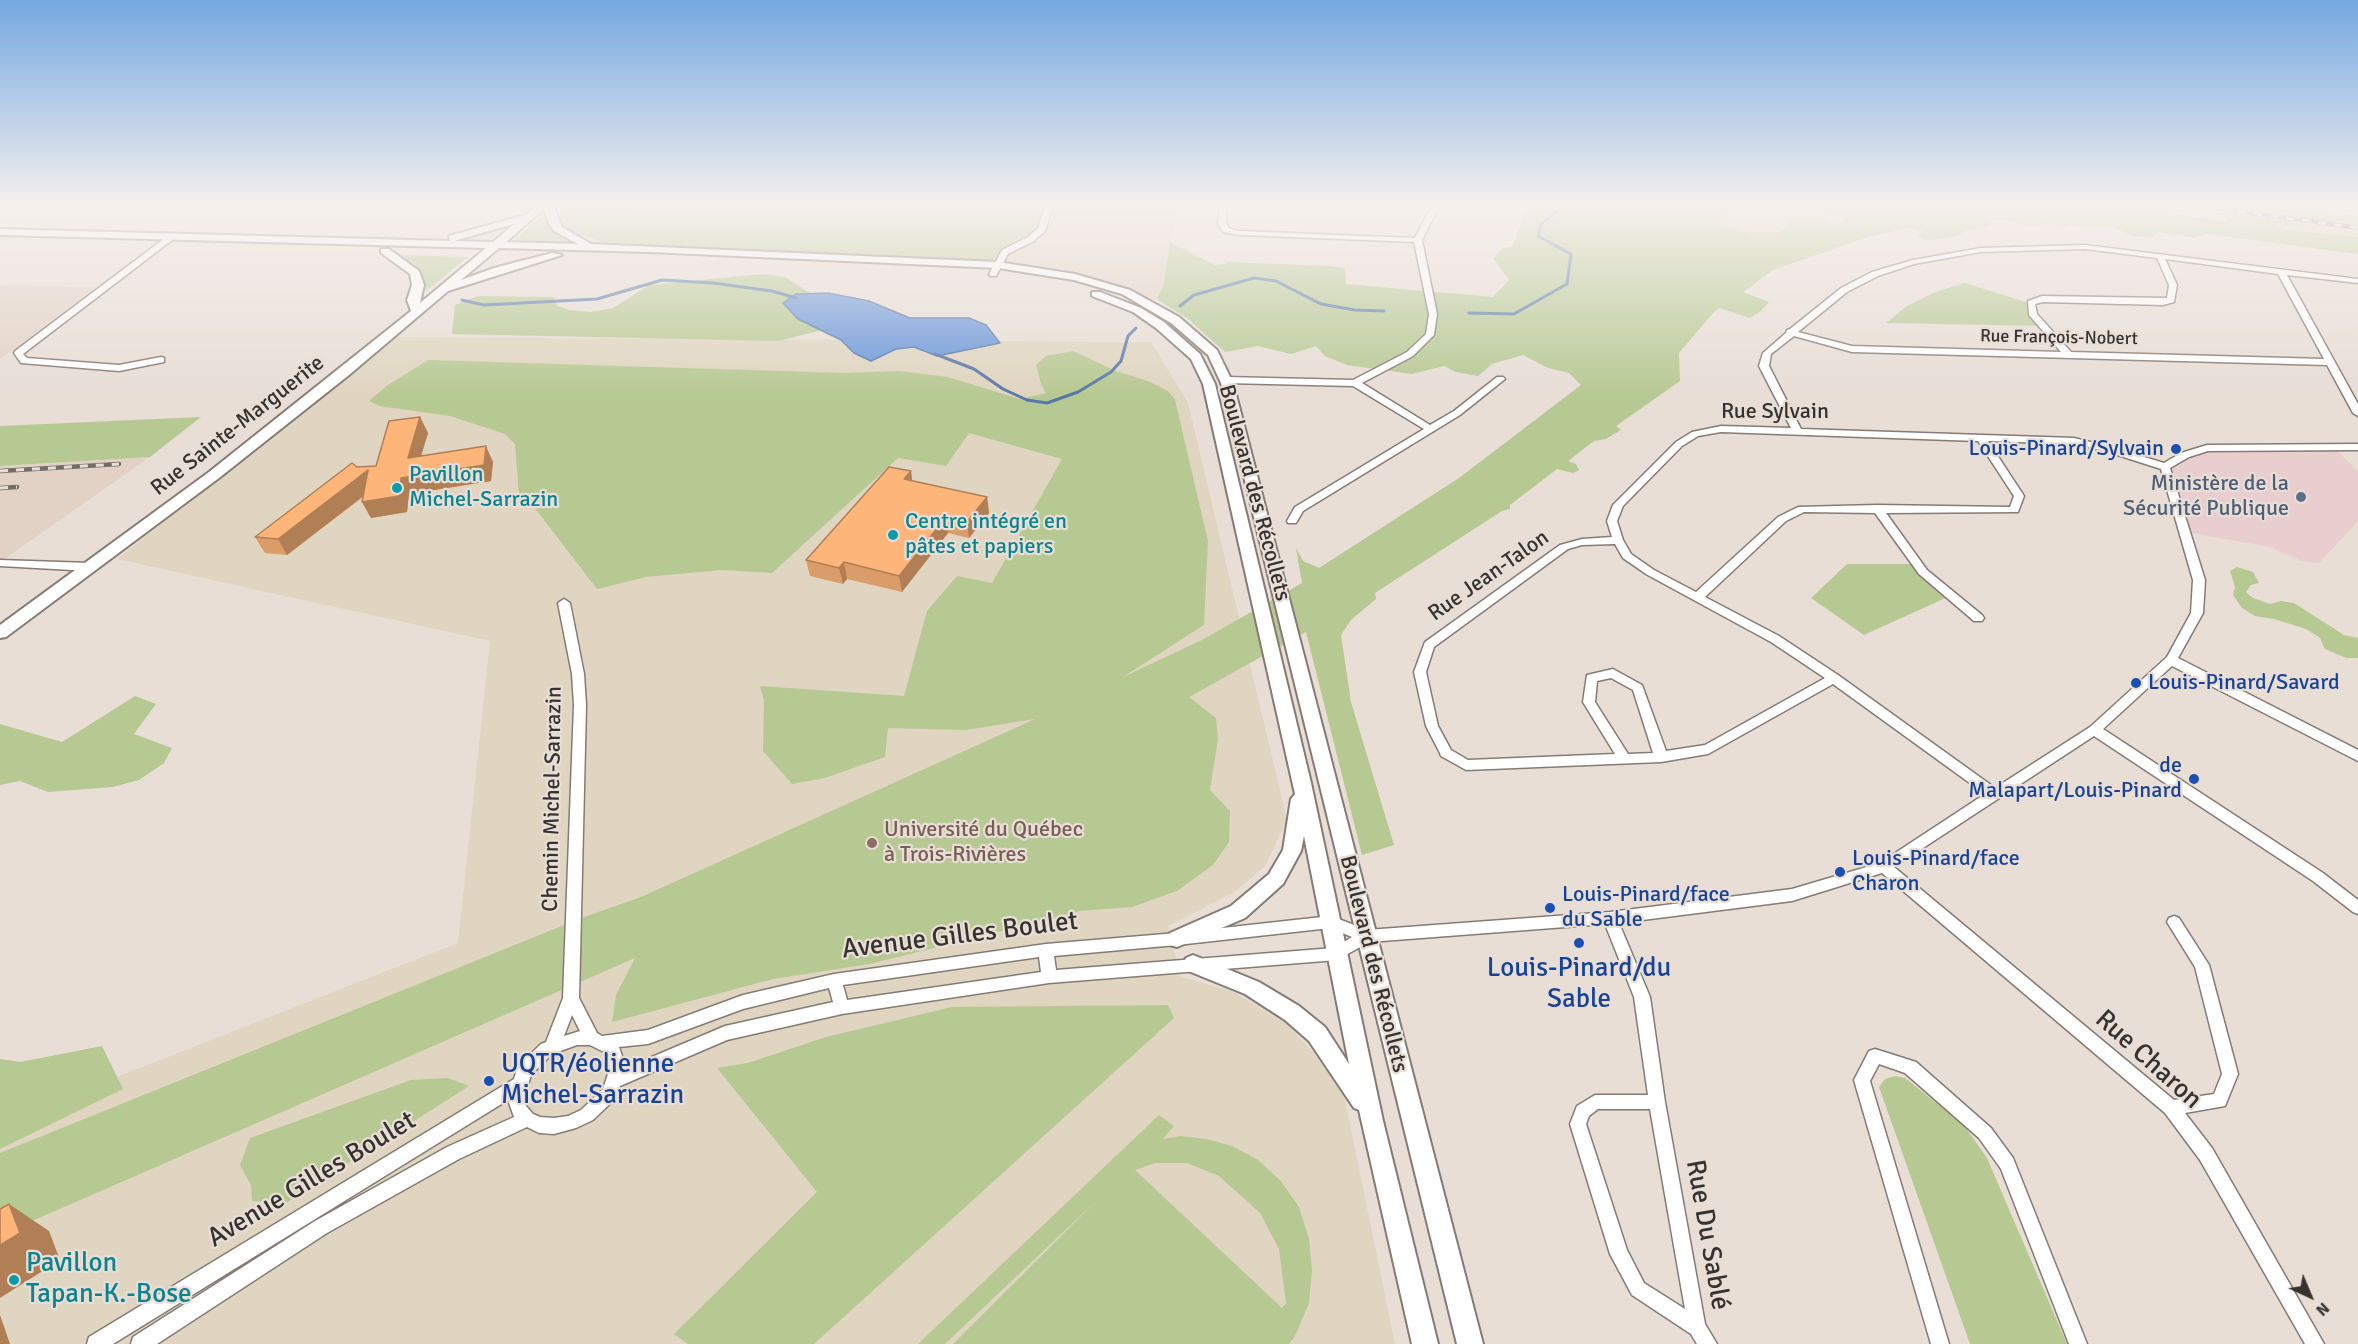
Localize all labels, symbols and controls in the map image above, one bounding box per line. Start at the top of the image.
street label: Rue François-Nobert [1980,326,2138,350]
street label: Rue Sainte-Marguerite [146,350,330,502]
street label: Boulevard des Récollets [1212,382,1296,604]
street label: Rue Sylvain [1721,399,1829,425]
place label: Louis-Pinard/Sylvain [1969,436,2164,462]
marker: Louis-Pinard/Sylvain [2169,442,2183,456]
place label: Pavillon Michel-Sarrazin [409,462,558,514]
place label: Ministère de la Sécurité Publique [2123,471,2289,522]
marker: Pavillon Michel-Sarrazin [390,481,404,495]
marker: Ministère de la Sécurité Publique [2294,490,2308,504]
place label: Centre intégré en pâtes et papiers [905,509,1067,560]
street label: Rue Jean-Talon [1424,525,1554,627]
marker: Centre intégré en pâtes et papiers [886,528,900,542]
place label: Louis-Pinard/Savard [2148,670,2340,696]
marker: Louis-Pinard/Savard [2129,676,2143,690]
street label: Chemin Michel-Sarrazin [538,686,568,912]
place label: de Malapart/Louis-Pinard [1968,753,2182,804]
marker: de Malapart/Louis-Pinard [2187,772,2201,786]
place label: Université du Québec à Trois-Rivières [884,817,1083,868]
marker: Université du Québec à Trois-Rivières [865,836,879,850]
place label: Louis-Pinard/face Charon [1852,846,2020,897]
street label: Boulevard des Récollets [1333,853,1413,1075]
marker: Louis-Pinard/face Charon [1833,865,1847,879]
place label: Louis-Pinard/face du Sable [1562,882,1730,933]
marker: Louis-Pinard/face du Sable [1543,901,1557,915]
street label: Avenue Gilles Boulet [840,905,1080,967]
marker: Louis-Pinard/du Sable [1572,936,1586,950]
place label: Louis-Pinard/du Sable [1487,953,1671,1016]
street label: Rue Charon [2088,1004,2208,1116]
place label: UQTR/éolienne Michel-Sarrazin [501,1049,684,1112]
marker: UQTR/éolienne Michel-Sarrazin [482,1074,496,1088]
street label: Avenue Gilles Boulet [202,1105,422,1255]
street label: Rue Du Sablé [1678,1157,1736,1313]
place label: Pavillon Tapan-K.-Bose [26,1248,192,1311]
north arrow [2280,1266,2340,1326]
marker: Pavillon Tapan-K.-Bose [7,1273,21,1287]
text: N [2312,1298,2333,1320]

